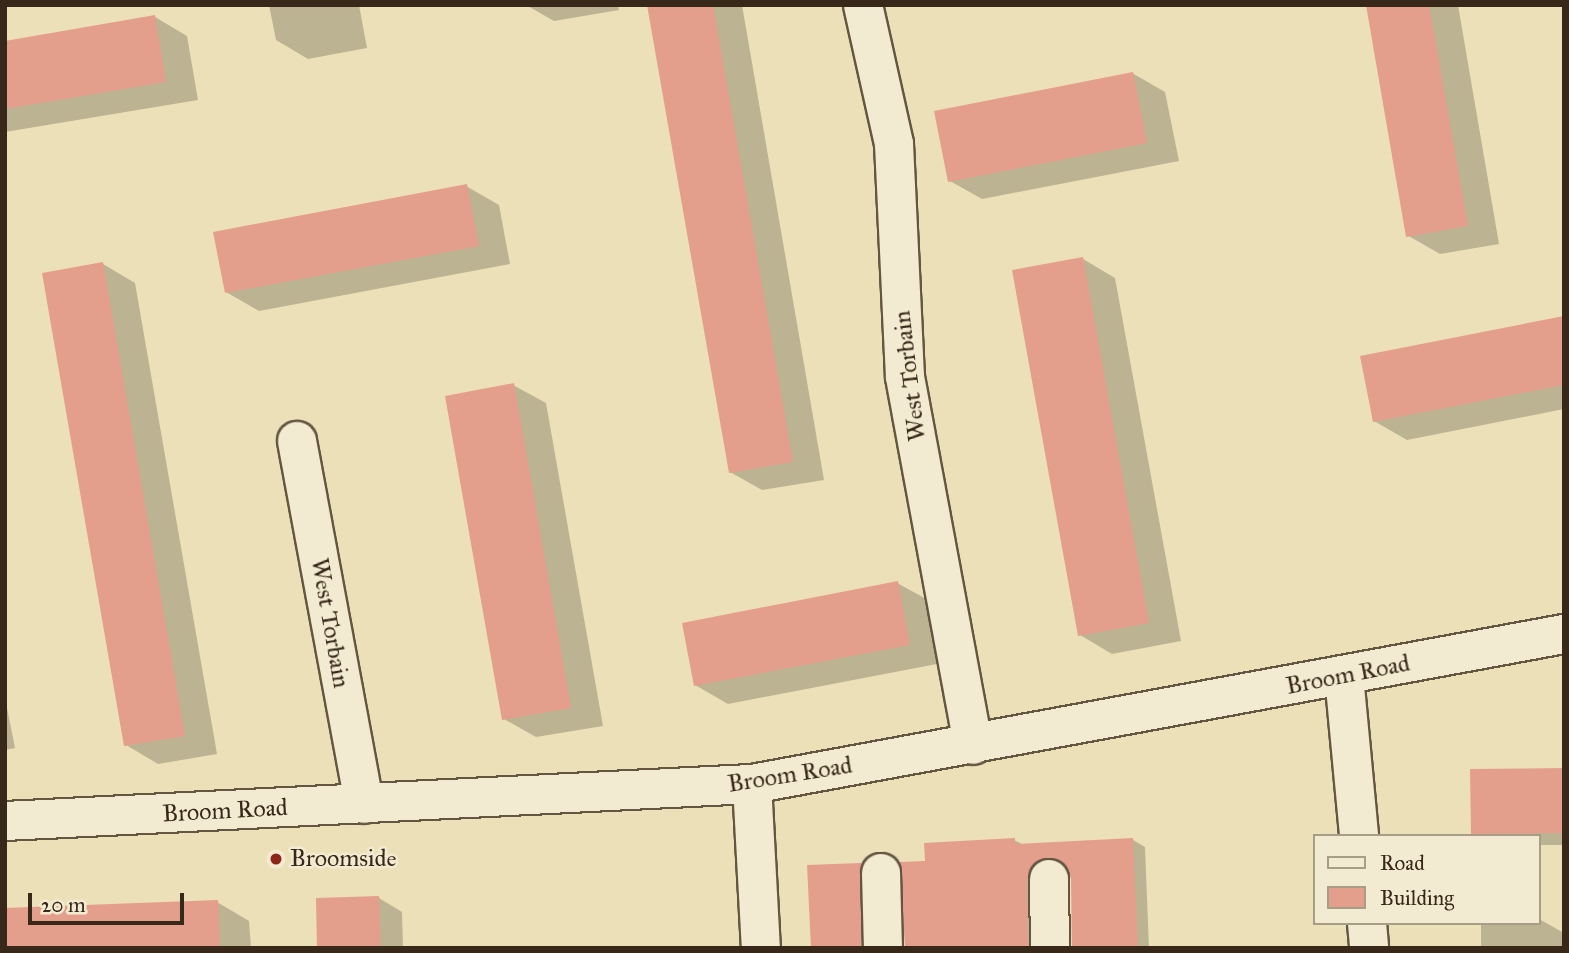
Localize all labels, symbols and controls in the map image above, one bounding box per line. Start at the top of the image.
street label: West Torbain [888,309,932,443]
street label: West Torbain [304,556,356,690]
street label: Broom Road [1284,649,1412,701]
street label: Broom Road [726,751,854,799]
street label: Broom Road [162,793,288,829]
legend [1314,834,1541,925]
place label: Broomside [290,845,397,873]
text: Road [1380,850,1425,876]
marker: Broomside [268,851,284,867]
scale bar [32,880,187,924]
text: Building [1380,885,1454,911]
text: 20 m [41,892,86,918]

